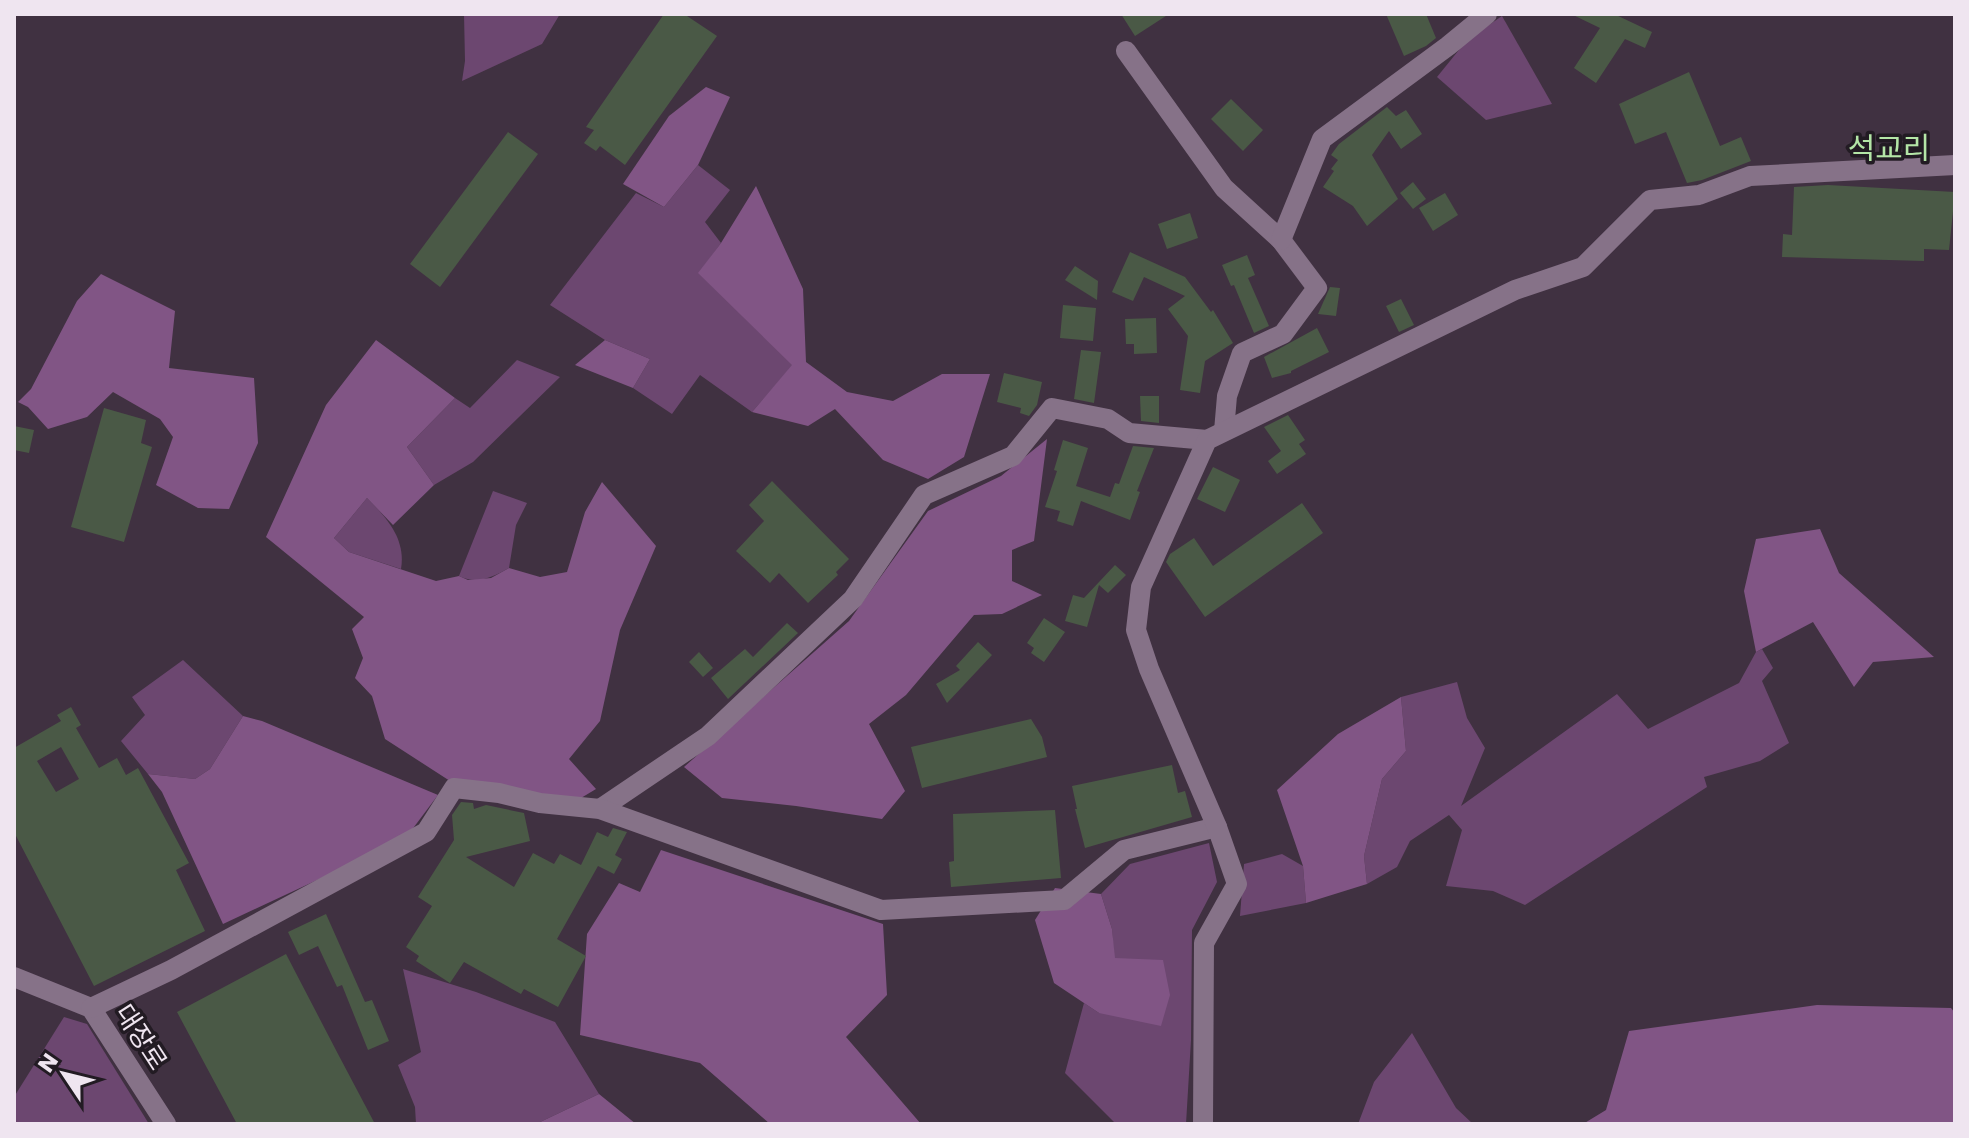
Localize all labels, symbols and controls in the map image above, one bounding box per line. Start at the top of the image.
district label: 석교리 [1848,127,1930,170]
street label: 대장로 [106,997,176,1077]
north arrow [24,1034,104,1114]
text: N [31,1047,65,1078]

